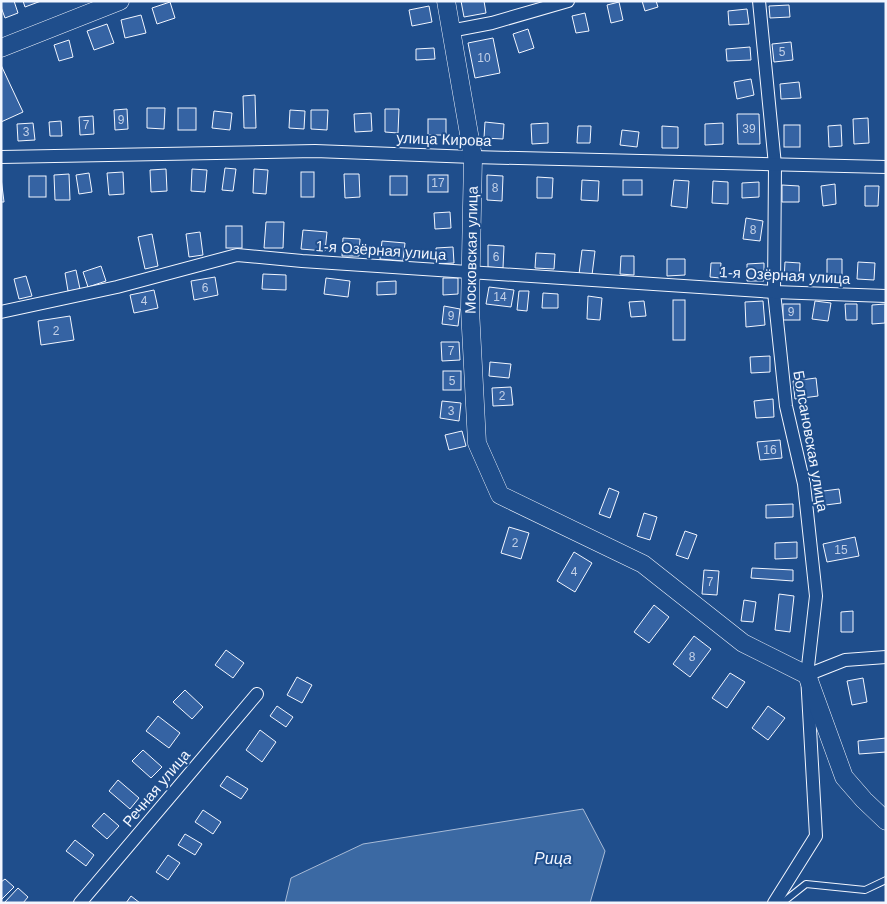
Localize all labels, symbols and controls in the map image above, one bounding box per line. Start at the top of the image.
house number: 5 [779,45,786,59]
house number: 10 [477,51,491,65]
house number: 9 [118,113,125,127]
house number: 7 [83,118,90,132]
house number: 39 [742,122,756,136]
house number: 3 [23,125,30,139]
street label: улица Кирова [396,129,493,149]
house number: 17 [431,176,445,190]
house number: 8 [492,181,499,195]
street label: Московская улица [461,185,481,314]
house number: 8 [750,223,757,237]
street label: 1-я Озёрная улица [315,237,448,263]
house number: 6 [493,250,500,264]
street label: 1-я Озёрная улица [719,263,852,287]
house number: 6 [202,281,209,295]
house number: 14 [493,290,507,304]
house number: 4 [141,294,148,308]
house number: 9 [788,305,795,319]
house number: 9 [448,309,455,323]
house number: 2 [53,324,60,338]
house number: 7 [448,344,455,358]
street label: Болсановская улица [790,369,832,514]
house number: 5 [449,374,456,388]
house number: 2 [499,389,506,403]
house number: 3 [448,404,455,418]
house number: 16 [763,443,777,457]
house number: 2 [512,536,519,550]
house number: 15 [834,543,848,557]
house number: 4 [571,565,578,579]
house number: 7 [707,575,714,589]
house number: 8 [689,650,696,664]
street label: Речная улица [119,746,194,830]
water label: Рица [534,850,572,867]

